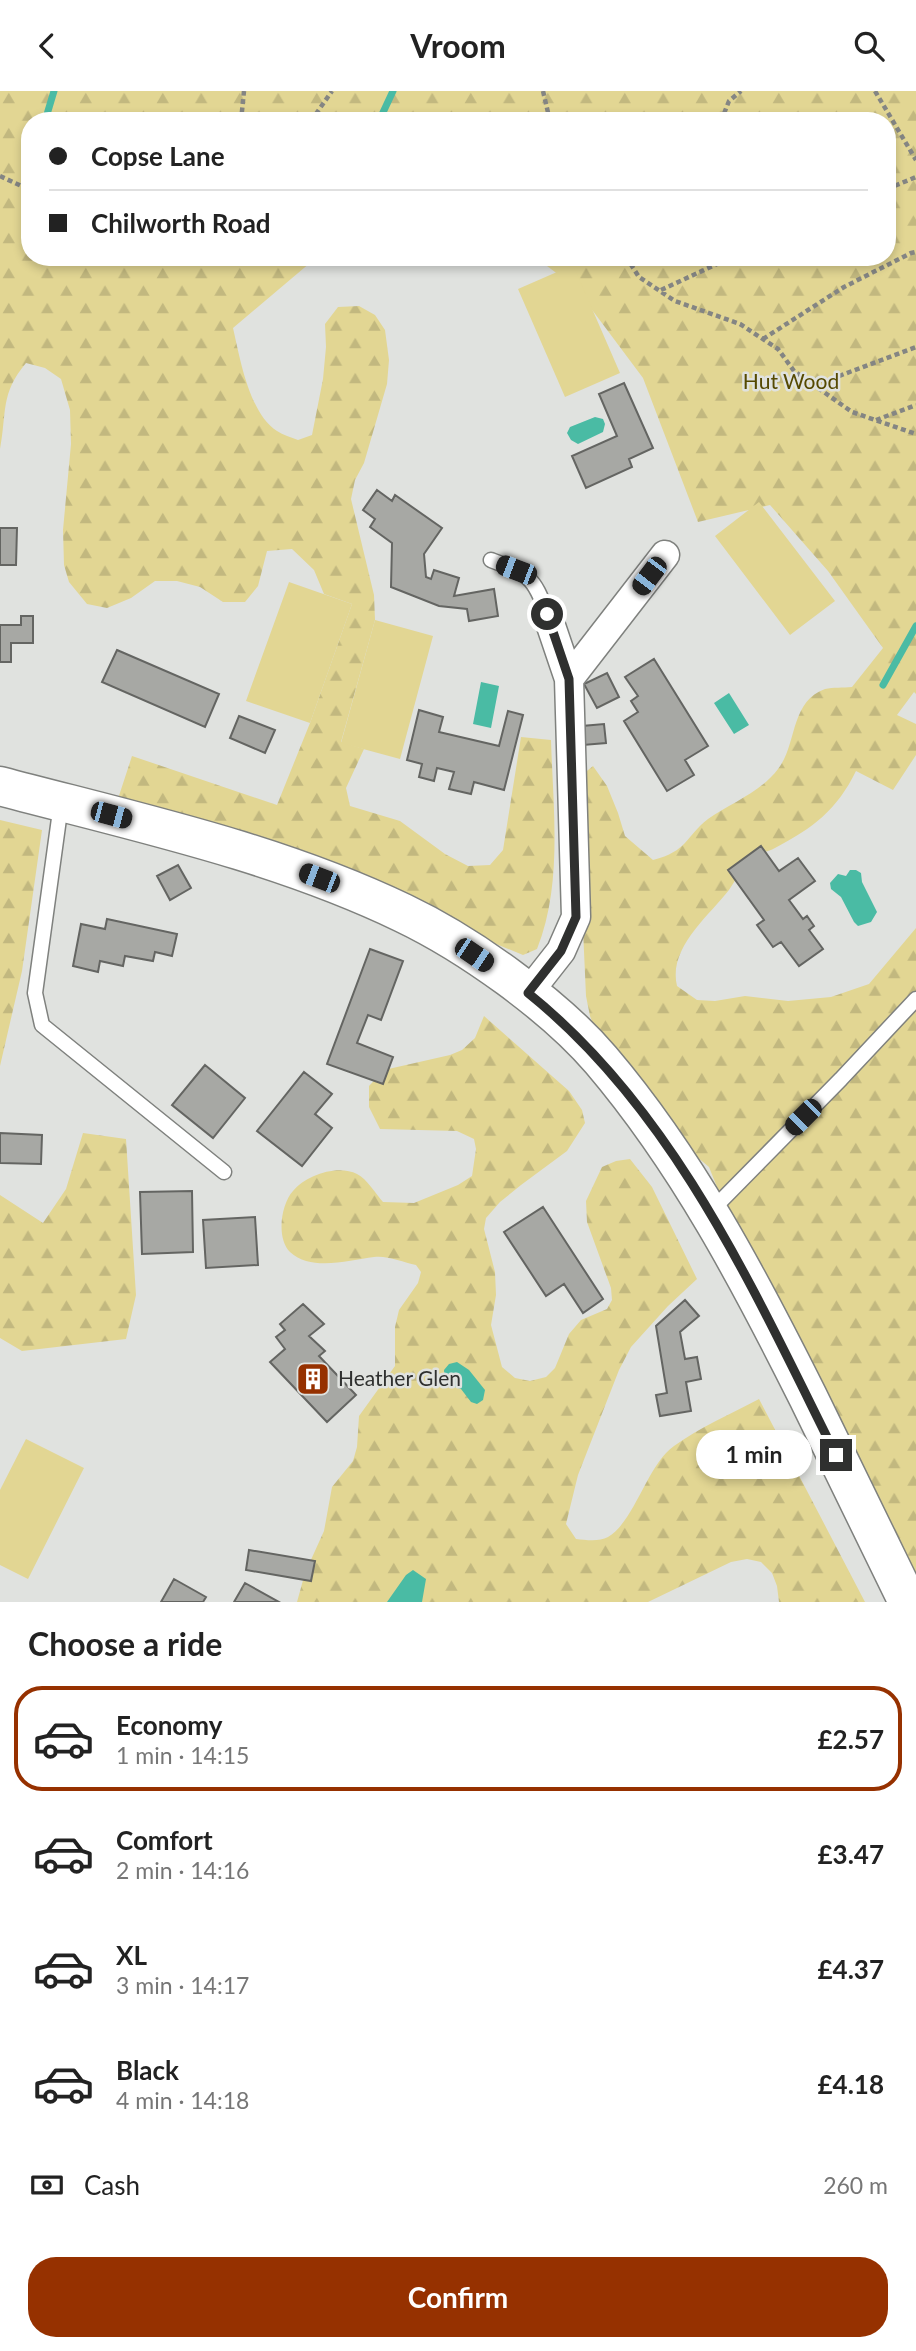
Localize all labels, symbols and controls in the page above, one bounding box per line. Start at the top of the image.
text: Vroom [410,26,506,65]
icon: back [28,27,66,65]
icon: search [850,27,888,65]
text: Copse Lane [91,140,225,172]
text: Chilworth Road [91,207,271,239]
park label: Hut Wood [743,368,839,393]
car [493,553,540,587]
car [628,553,671,599]
route start [531,598,563,630]
car [88,799,135,831]
car [296,861,343,895]
car [451,935,498,975]
car [781,1095,826,1139]
building icon: Heather Glen [294,1360,332,1398]
place label: Heather Glen [338,1365,461,1390]
callout: 1 min [696,1431,812,1479]
route end [820,1439,852,1471]
text: 1 min [725,1440,783,1468]
text: Choose a ride [28,1624,222,1663]
icon: car [32,1707,95,1770]
text: Economy [116,1709,222,1741]
text: £2.57 [818,1723,884,1755]
text: 1 min · 14:15 [116,1741,249,1769]
icon: car [32,1822,95,1885]
text: Comfort [116,1824,213,1856]
text: £3.47 [818,1838,884,1870]
text: 2 min · 14:16 [116,1856,249,1884]
icon: car [32,1937,95,2000]
text: XL [116,1939,147,1971]
text: £4.37 [818,1953,884,1985]
text: 3 min · 14:17 [116,1971,249,1999]
icon: car [32,2052,95,2115]
text: Black [116,2054,179,2086]
text: £4.18 [818,2068,884,2100]
text: 4 min · 14:18 [116,2086,249,2114]
icon: cash [28,2166,66,2204]
text: Cash [84,2169,140,2201]
text: 260 m [823,2171,888,2199]
button: Confirm [28,2257,888,2337]

